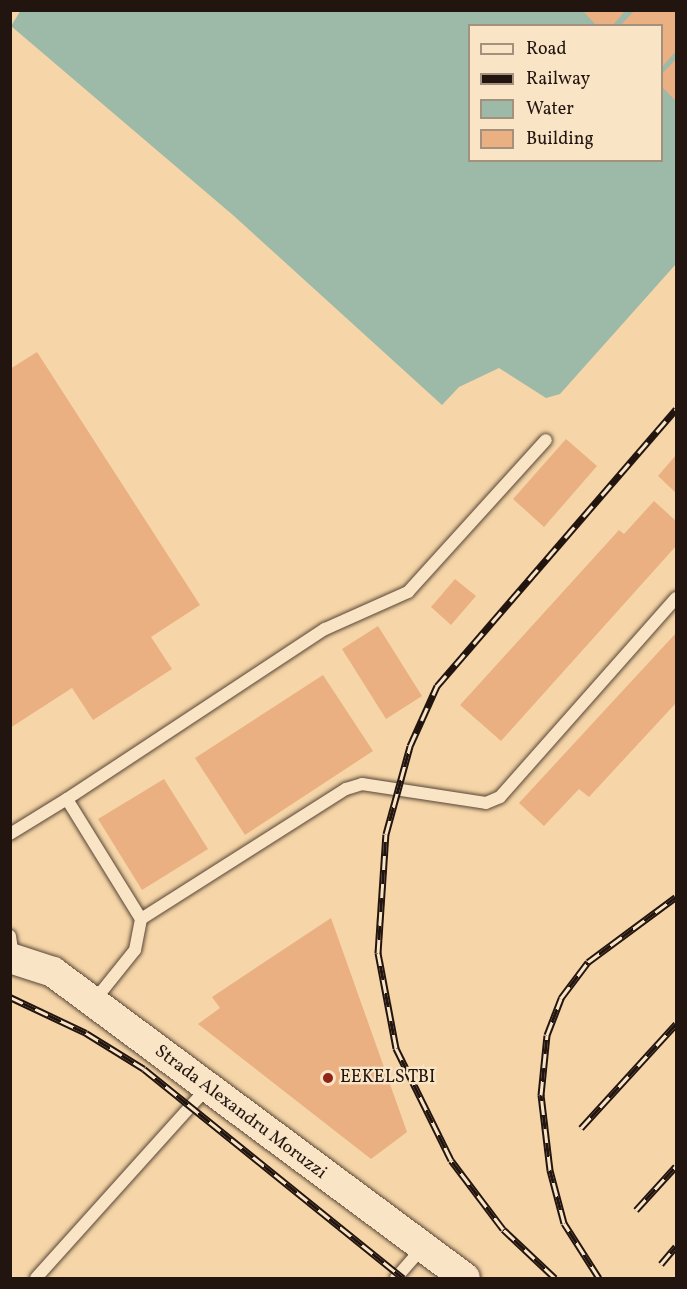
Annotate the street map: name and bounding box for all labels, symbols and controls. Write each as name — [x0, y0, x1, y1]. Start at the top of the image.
legend — [468, 24, 663, 162]
text: Road — [526, 37, 567, 62]
text: Railway — [526, 67, 590, 92]
text: Water — [526, 97, 574, 122]
text: Building — [526, 127, 594, 152]
street label: Strada Alexandru Moruzzi — [150, 1041, 330, 1185]
place label: EEKELS TBI — [340, 1067, 436, 1089]
marker: EEKELS TBI — [321, 1071, 335, 1085]

